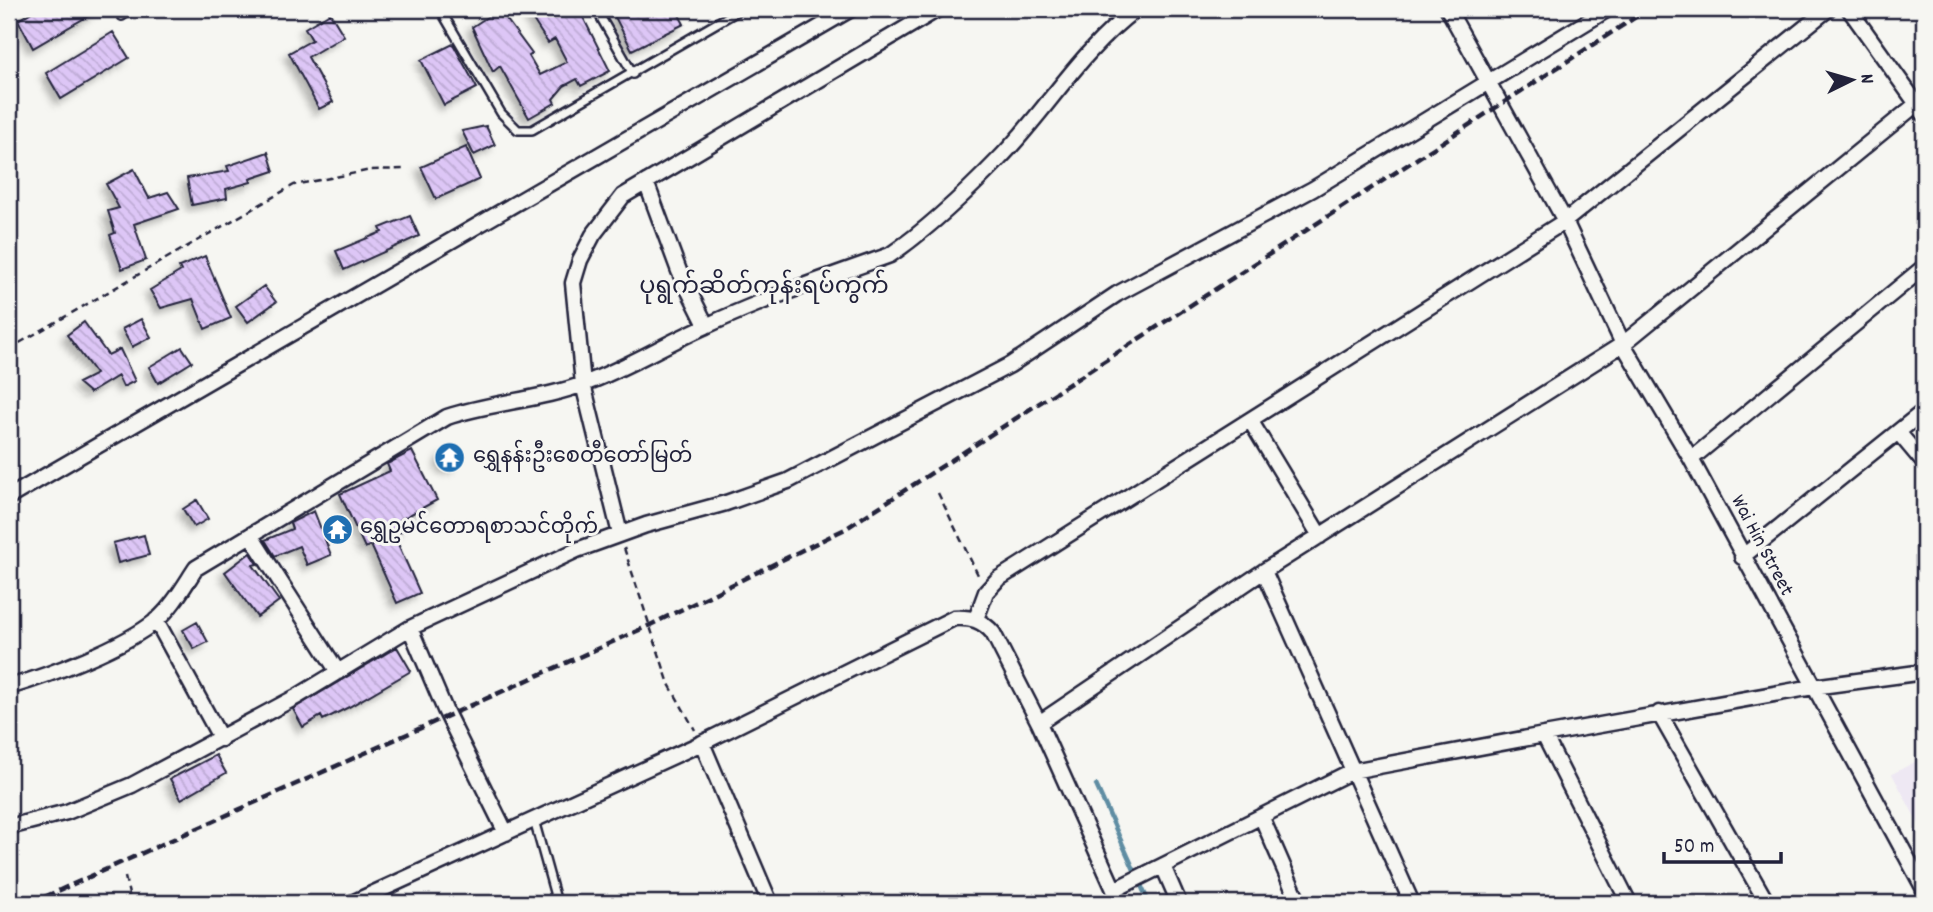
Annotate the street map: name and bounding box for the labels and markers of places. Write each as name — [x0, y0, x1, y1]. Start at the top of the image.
place label: ရွှေနန်းဦးစေတီတော်မြတ် — [473, 439, 692, 473]
temple icon: ရွှေနန်းဦးစေတီတော်မြတ် — [433, 441, 467, 475]
place label: ရွှေဥမင်တောရစာသင်တိုက် — [360, 510, 598, 544]
temple icon: ရွှေဥမင်တောရစာသင်တိုက် — [320, 512, 354, 546]

